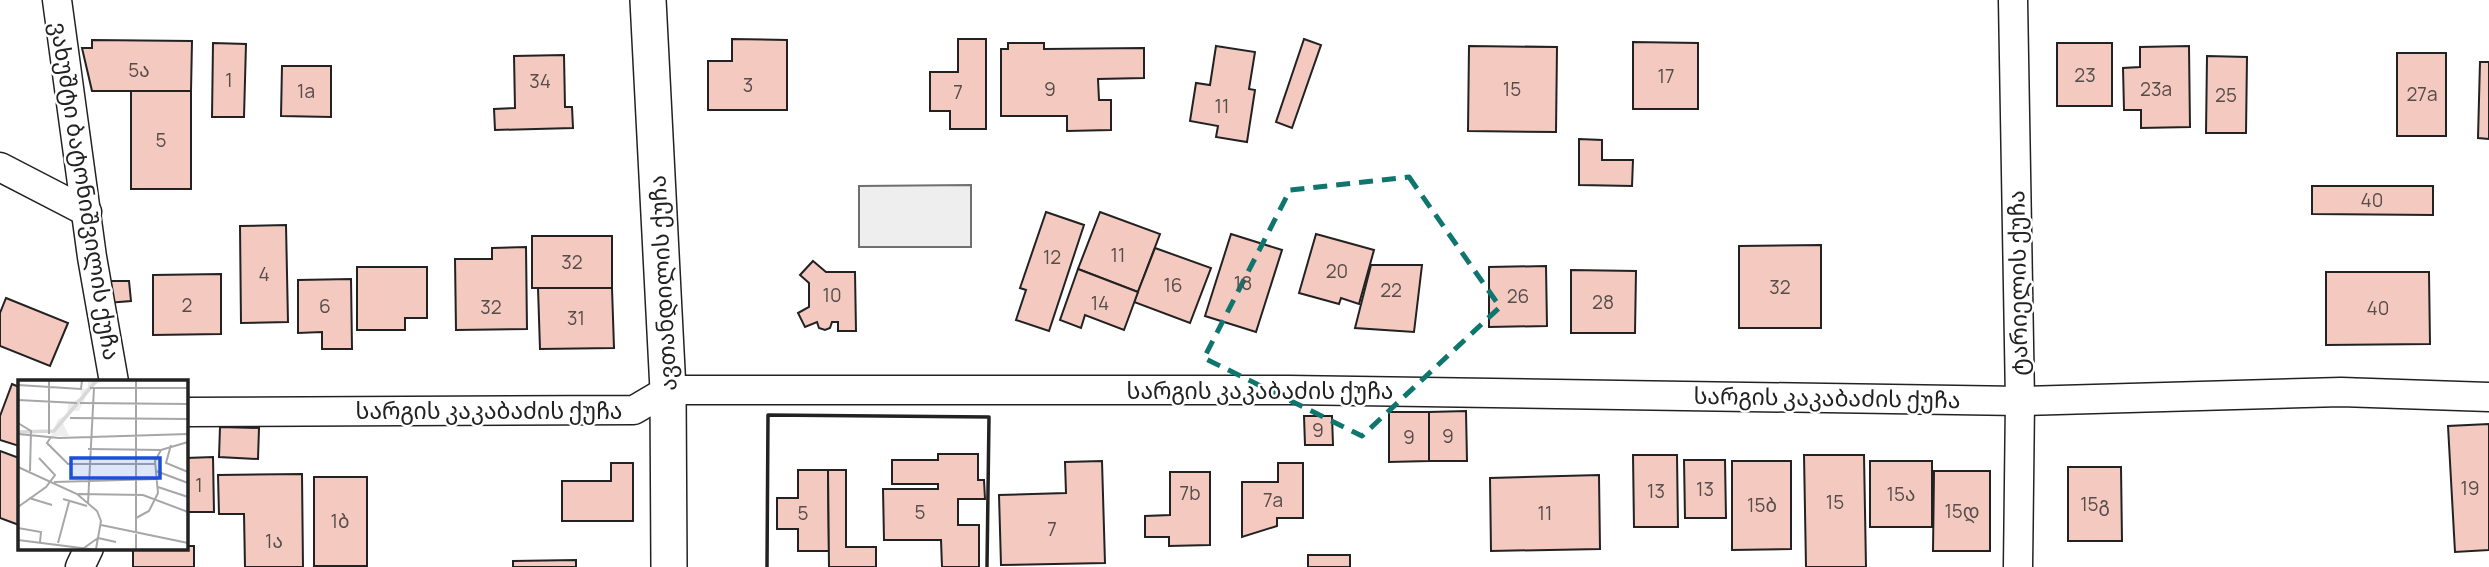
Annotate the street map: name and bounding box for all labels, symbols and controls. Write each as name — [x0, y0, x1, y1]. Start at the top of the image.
street label: ვახუშტი ბატონიშვილის ქუჩა — [43, 19, 129, 362]
house number: 5ა — [128, 57, 150, 83]
house number: 23 — [2074, 62, 2096, 88]
house number: 17 — [1658, 63, 1674, 89]
house number: 1 — [225, 67, 233, 93]
house number: 34 — [529, 68, 551, 94]
house number: 3 — [743, 72, 753, 98]
house number: 9 — [1044, 76, 1056, 102]
house number: 15 — [1503, 76, 1521, 102]
house number: 23a — [2140, 76, 2172, 102]
house number: 1a — [297, 78, 315, 104]
house number: 7 — [953, 79, 963, 105]
house number: 27a — [2407, 81, 2437, 107]
house number: 25 — [2215, 82, 2237, 108]
house number: 11 — [1215, 93, 1229, 119]
house number: 5 — [156, 127, 167, 153]
street label: ავთანდილის ქუჩა — [640, 174, 684, 392]
house number: 40 — [2361, 187, 2383, 213]
street label: ტარიელის ქუჩა — [1999, 190, 2035, 376]
house number: 11 — [1111, 242, 1125, 268]
house number: 12 — [1043, 244, 1061, 270]
house number: 32 — [561, 249, 583, 275]
house number: 20 — [1326, 258, 1348, 284]
house number: 4 — [258, 261, 270, 287]
house number: 18 — [1234, 270, 1252, 296]
house number: 16 — [1163, 272, 1183, 298]
house number: 32 — [1769, 274, 1791, 300]
house number: 22 — [1380, 277, 1402, 303]
house number: 10 — [822, 282, 842, 308]
house number: 26 — [1507, 283, 1529, 309]
house number: 28 — [1592, 289, 1614, 315]
house number: 14 — [1091, 290, 1109, 316]
house number: 2 — [182, 292, 192, 318]
house number: 6 — [319, 293, 331, 319]
house number: 32 — [480, 294, 502, 320]
house number: 40 — [2367, 295, 2389, 321]
house number: 31 — [567, 305, 585, 331]
street label: სარგის კაკაბაძის ქუჩა — [1127, 374, 1393, 406]
street label: სარგის კაკაბაძის ქუჩა — [1693, 379, 1961, 415]
inset map — [18, 380, 187, 550]
street label: სარგის კაკაბაძის ქუჩა — [356, 394, 622, 426]
house number: 9 — [1312, 417, 1324, 443]
house number: 9 — [1442, 423, 1454, 449]
house number: 9 — [1403, 424, 1415, 450]
house number: 1 — [195, 472, 203, 498]
house number: 19 — [2460, 475, 2480, 501]
house number: 13 — [1696, 476, 1714, 502]
house number: 13 — [1647, 478, 1665, 504]
house number: 7b — [1180, 480, 1200, 506]
house number: 15ა — [1887, 481, 1915, 507]
house number: 7a — [1263, 487, 1283, 513]
house number: 15 — [1826, 489, 1844, 515]
house number: 15გ — [2080, 491, 2110, 517]
house number: 15ბ — [1747, 492, 1777, 518]
house number: 15დ — [1944, 498, 1980, 524]
house number: 5 — [915, 499, 926, 525]
house number: 5 — [798, 500, 809, 526]
house number: 11 — [1538, 500, 1552, 526]
house number: 1ბ — [331, 508, 349, 534]
house number: 7 — [1047, 516, 1057, 542]
house number: 1ა — [265, 528, 283, 554]

